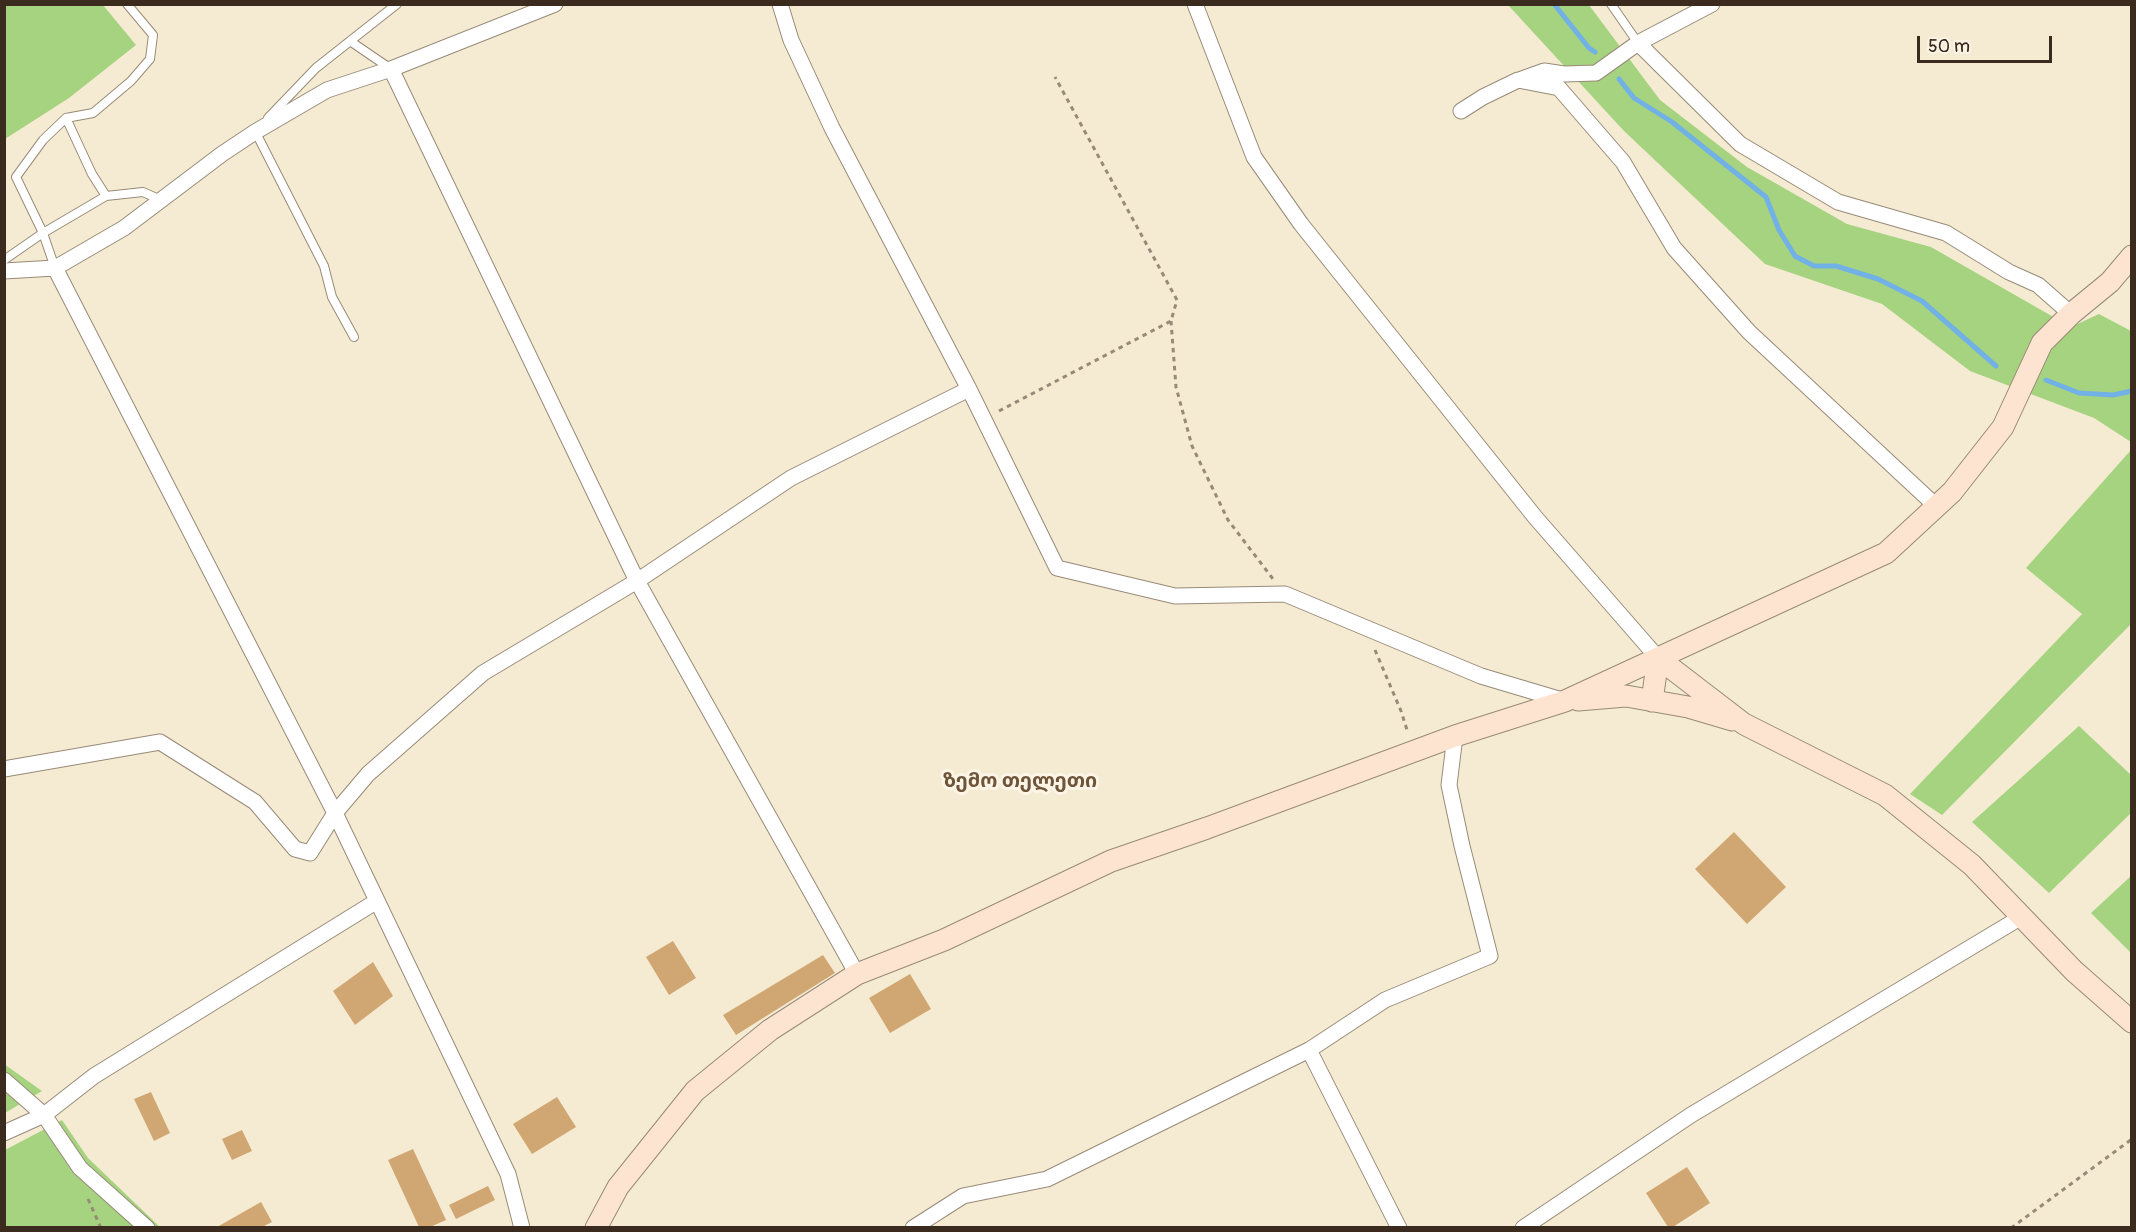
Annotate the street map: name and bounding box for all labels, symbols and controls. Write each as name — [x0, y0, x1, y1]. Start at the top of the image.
scale bar — [1920, 24, 2055, 62]
text: 50 m — [1928, 35, 1970, 58]
district label: ზემო თელეთი — [943, 770, 1097, 794]

